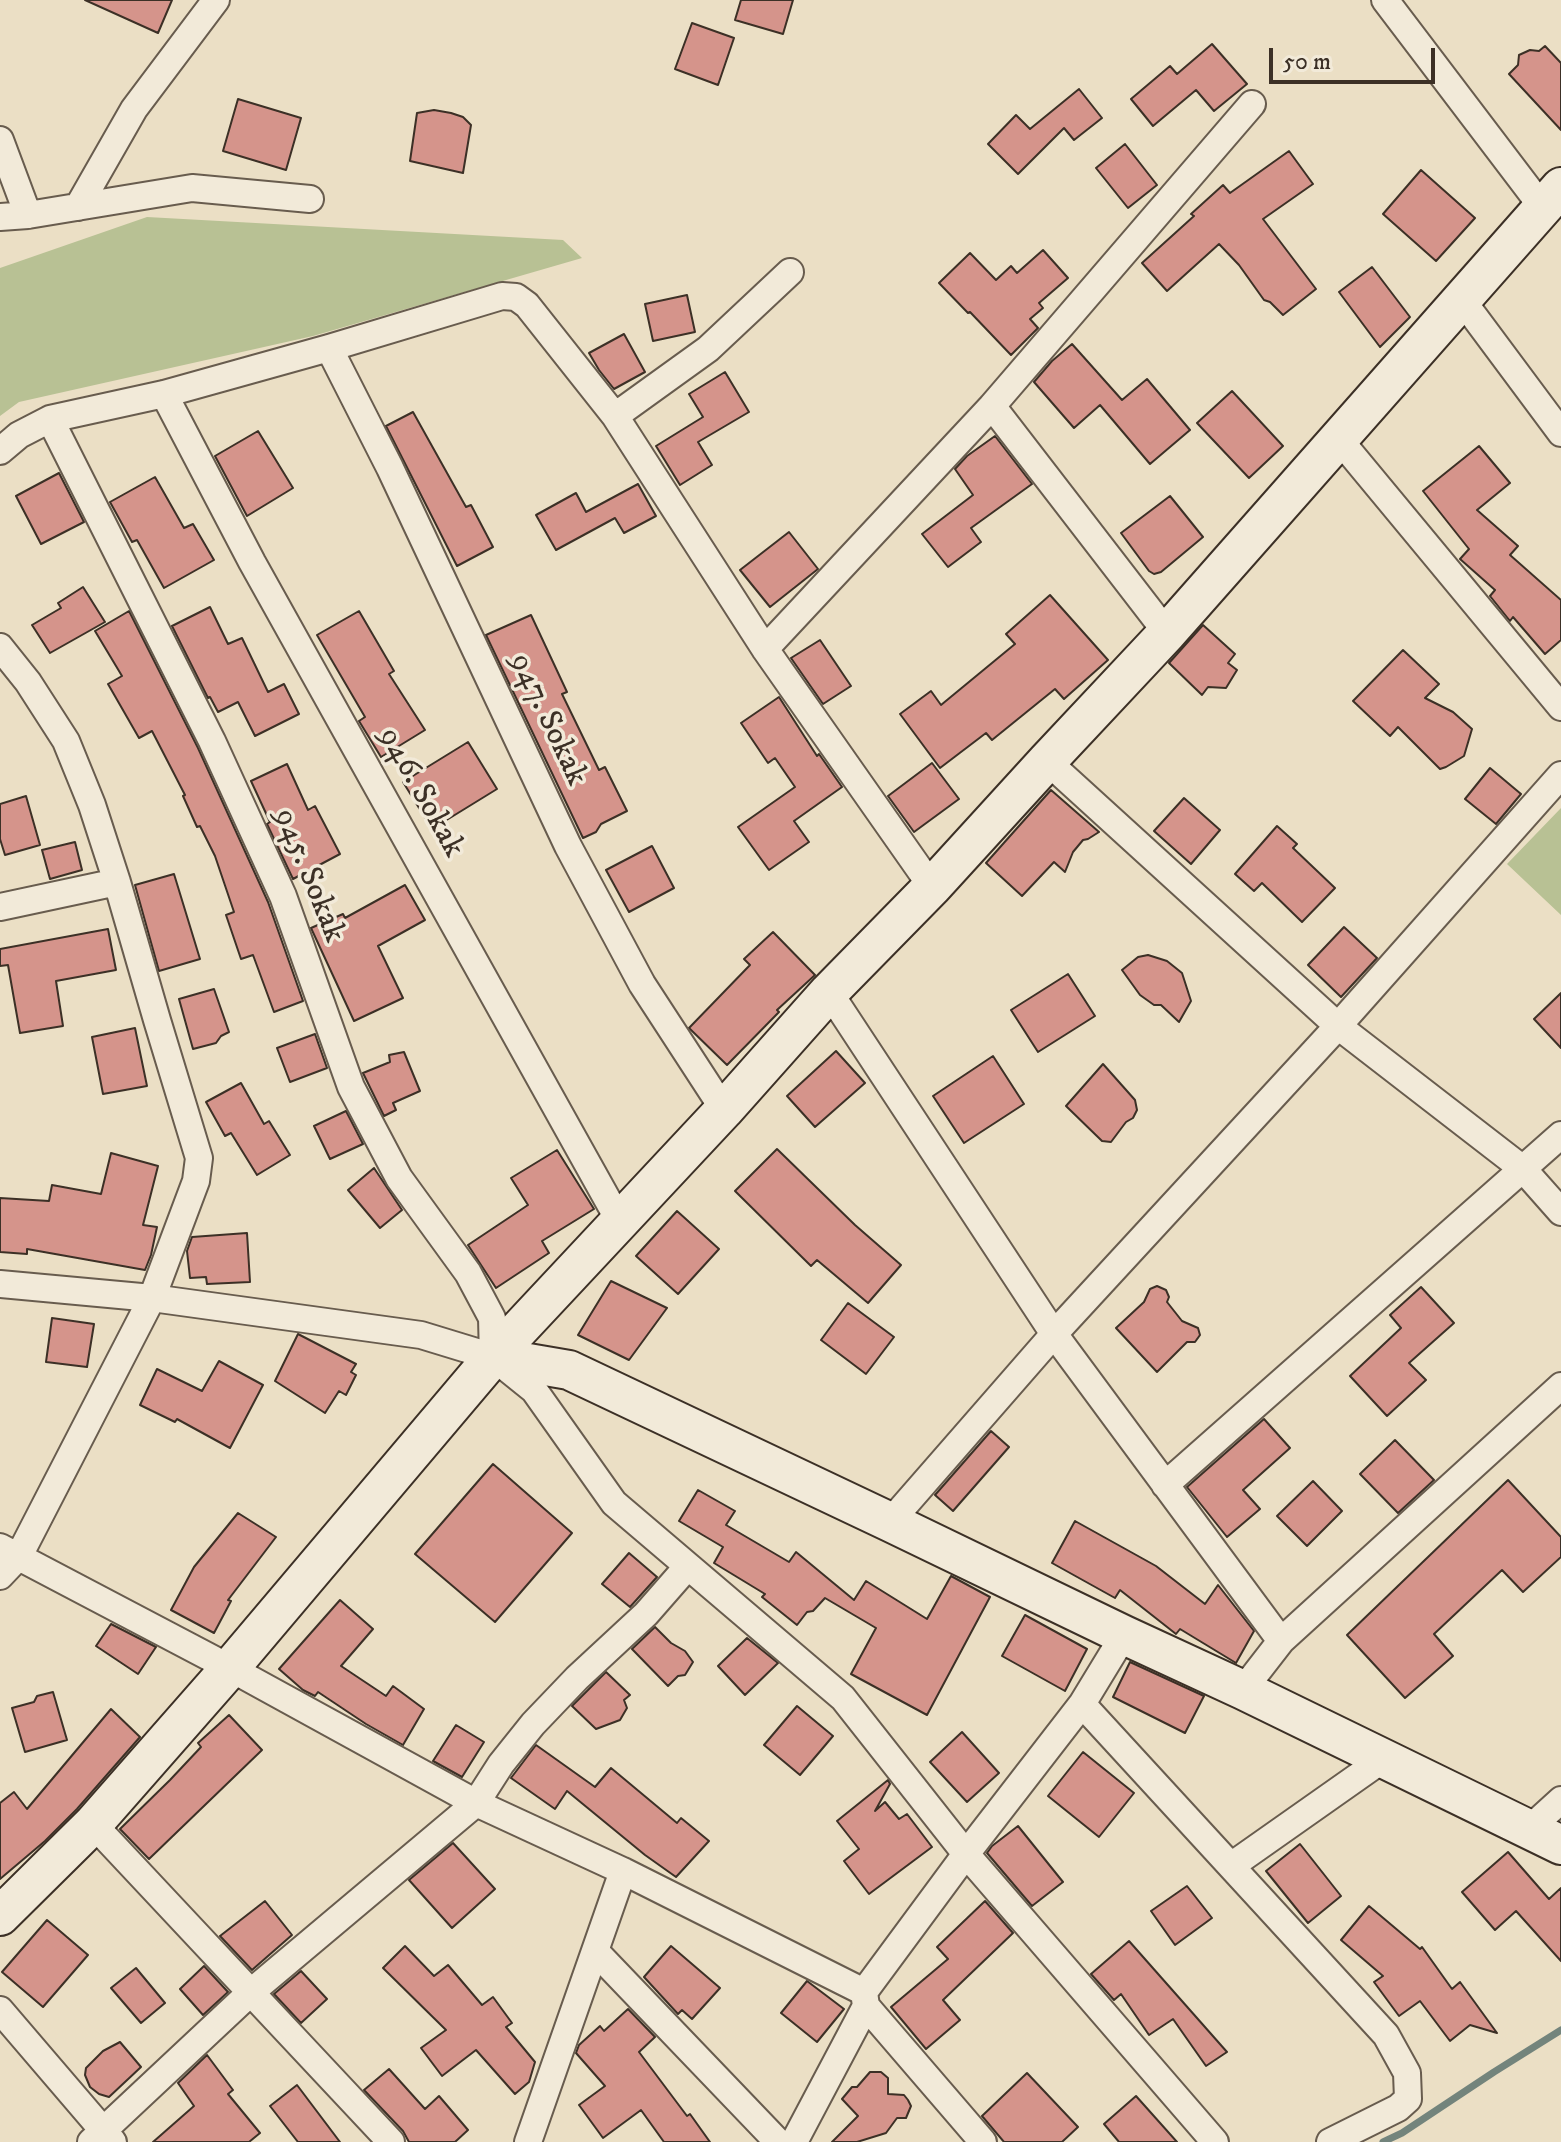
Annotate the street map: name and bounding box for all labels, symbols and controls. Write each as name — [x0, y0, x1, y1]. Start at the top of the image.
scale bar — [1273, 32, 1439, 82]
text: 50 m — [1283, 47, 1331, 77]
street label: 947. Sokak — [500, 648, 594, 792]
street label: 946. Sokak — [369, 721, 471, 865]
street label: 945. Sokak — [264, 803, 352, 949]

